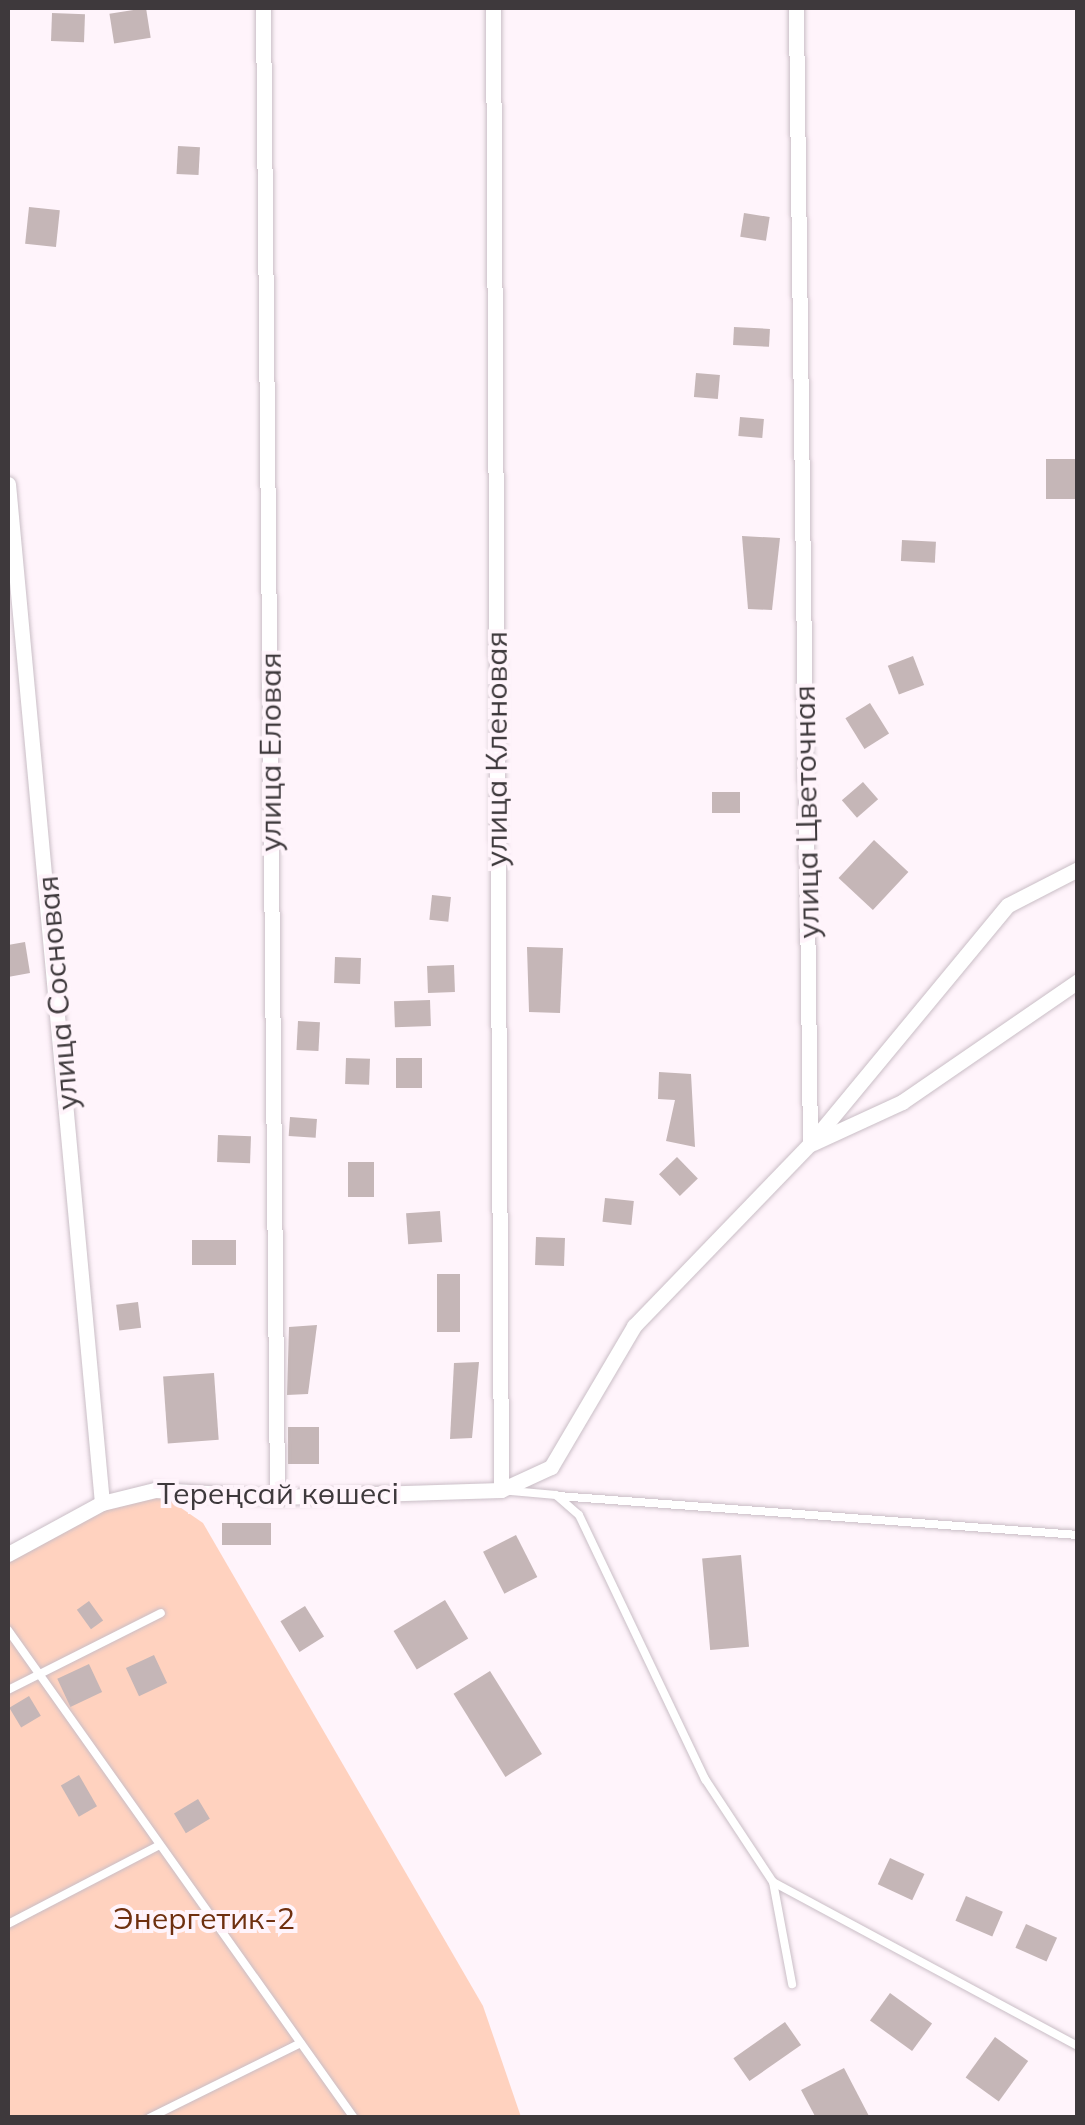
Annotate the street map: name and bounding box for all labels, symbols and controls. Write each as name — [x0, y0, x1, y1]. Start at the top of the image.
street label: улица Кленовая — [478, 631, 514, 867]
street label: улица Еловая — [252, 652, 288, 852]
street label: улица Цветочная — [786, 685, 826, 939]
street label: улица Сосновая — [29, 874, 85, 1112]
street label: Тереңсай көшесі — [157, 1475, 399, 1511]
park label: Энергетик-2 — [113, 1900, 295, 1936]

